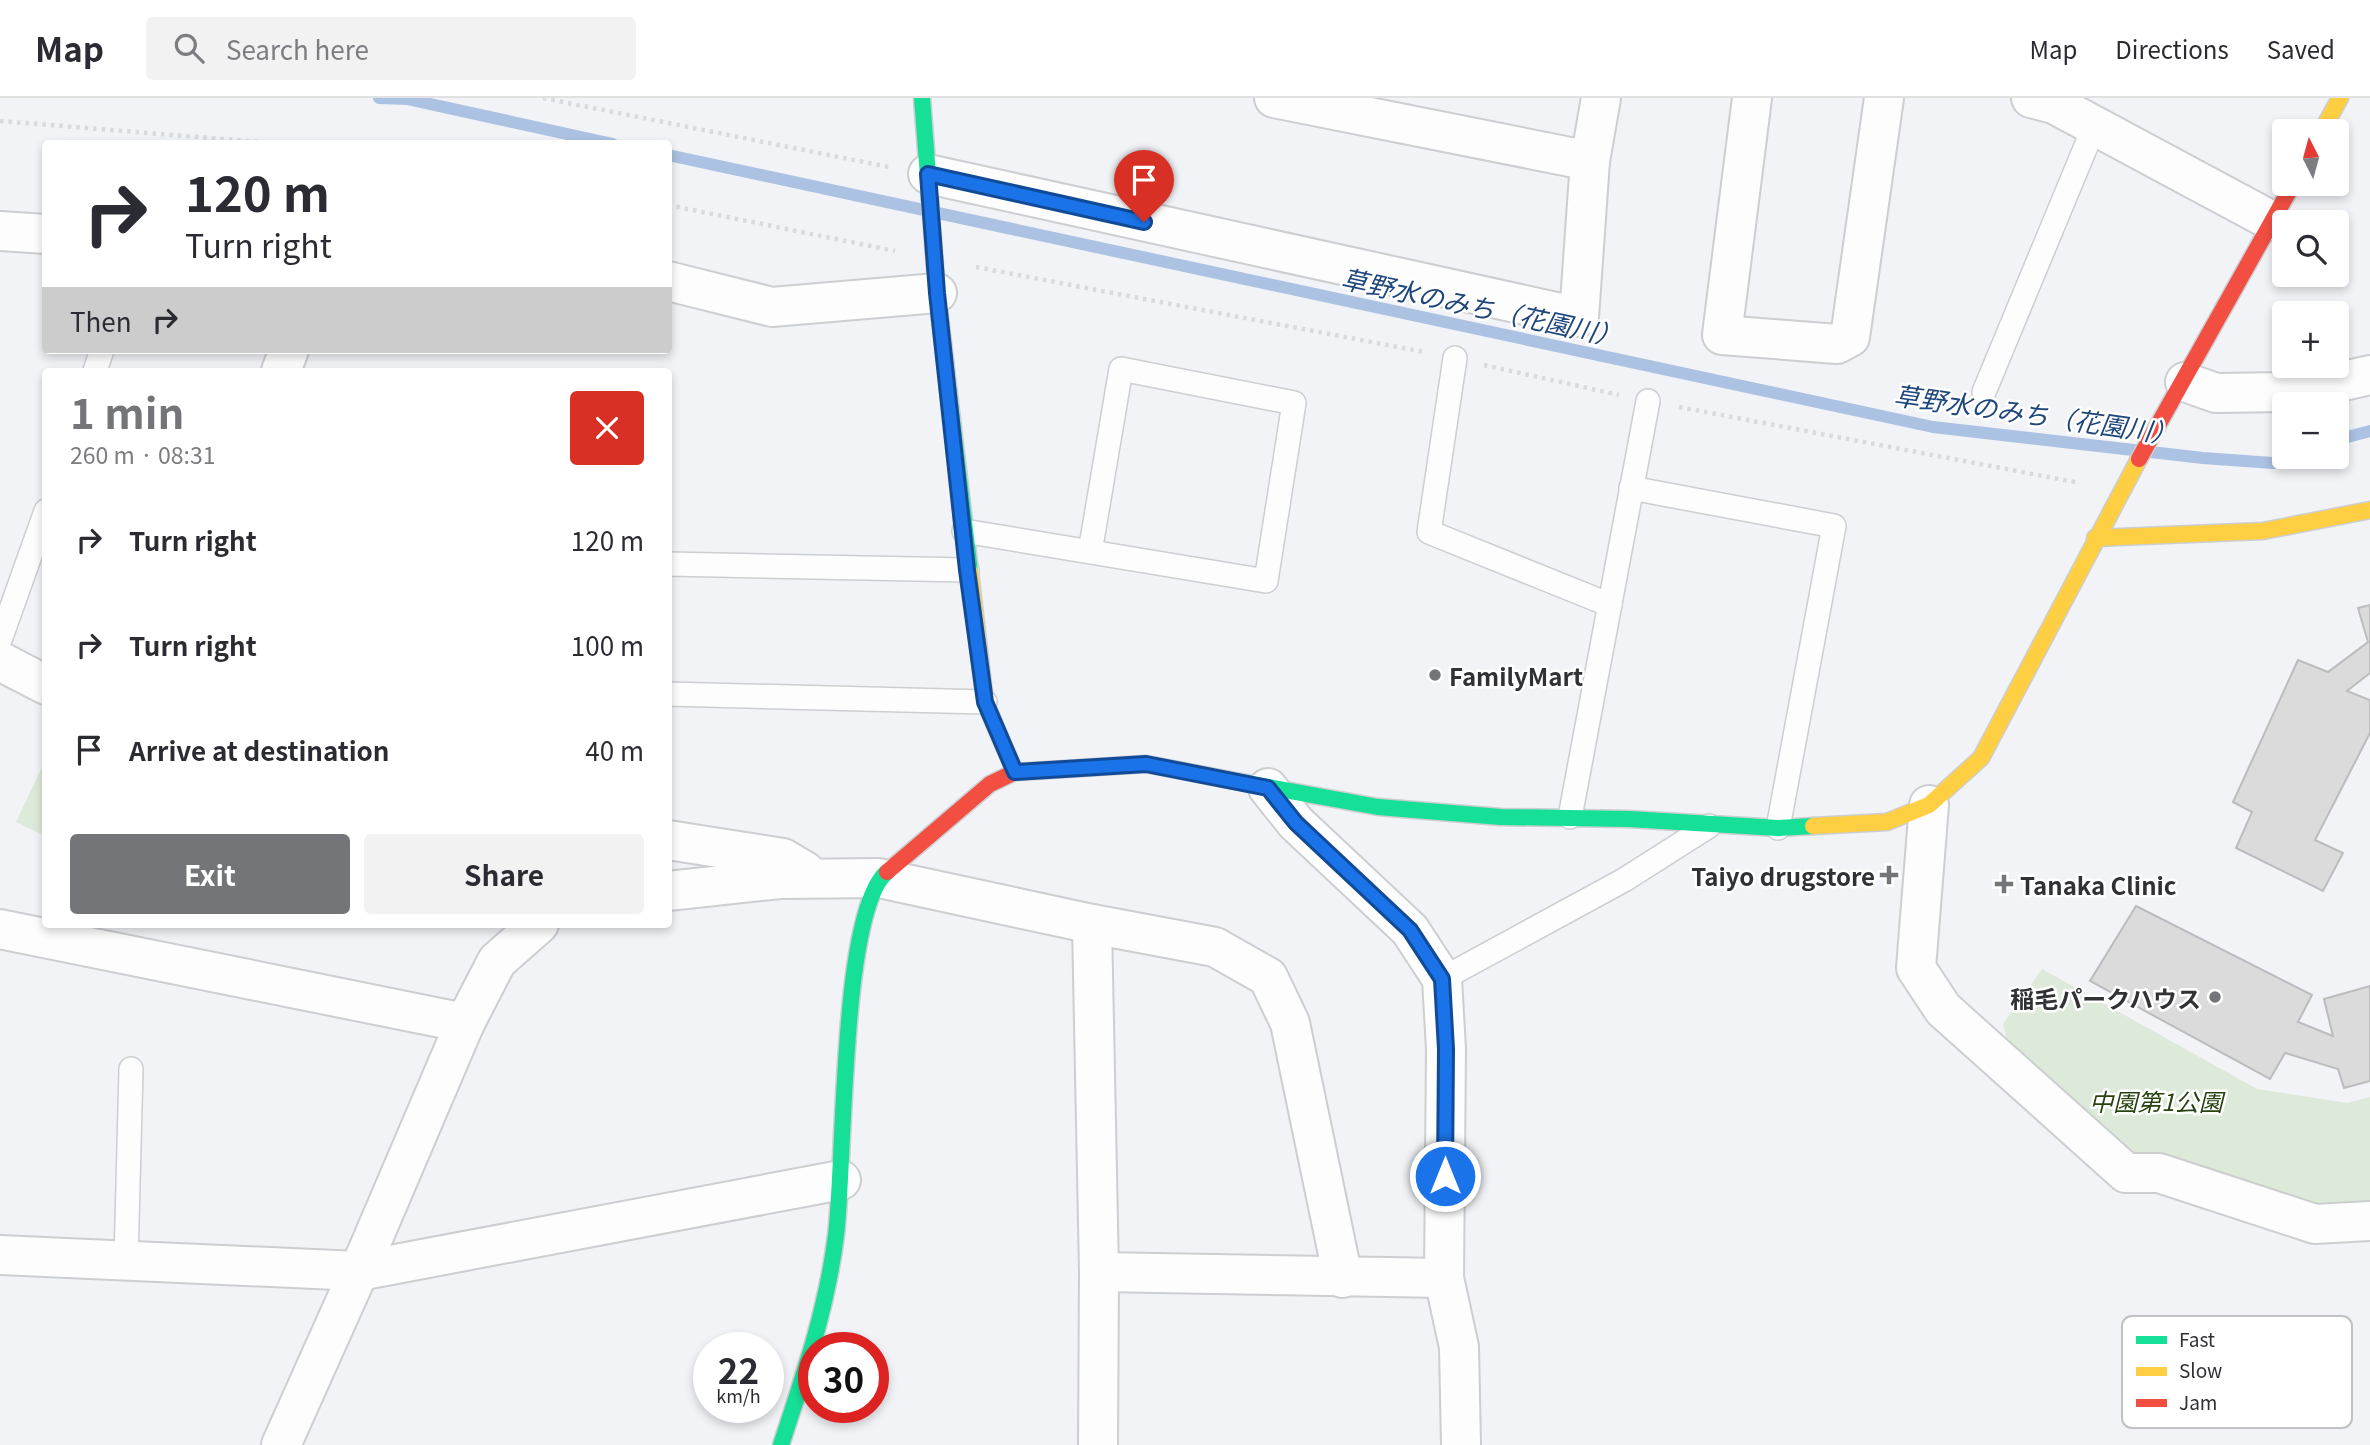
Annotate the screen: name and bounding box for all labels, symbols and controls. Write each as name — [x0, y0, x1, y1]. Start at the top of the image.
search box — [146, 17, 636, 80]
text: Map — [35, 24, 104, 72]
icon: search — [170, 29, 208, 67]
text: Search here — [226, 30, 369, 67]
text: Map — [2029, 31, 2077, 66]
text: Directions — [2115, 31, 2229, 66]
text: Saved — [2267, 31, 2335, 66]
north arrow — [2272, 119, 2348, 196]
map controls — [2272, 119, 2349, 469]
pin — [1114, 150, 1174, 222]
text: 120 m — [185, 155, 330, 226]
icon: arrive — [1125, 161, 1163, 199]
icon: right — [70, 168, 161, 259]
button: search — [2272, 210, 2349, 287]
text: Turn right — [185, 221, 332, 267]
water label: 草野水のみち（花園川） — [1338, 258, 1626, 354]
icon: right — [146, 301, 184, 339]
button: + — [2272, 301, 2349, 378]
text: Then — [70, 302, 132, 339]
water label: 草野水のみち（花園川） — [1892, 375, 2180, 451]
text: 1 min — [70, 380, 185, 441]
button: close — [570, 391, 644, 465]
button: − — [2272, 392, 2349, 469]
text: 260 m · 08:31 — [70, 437, 215, 471]
icon: right — [70, 521, 108, 559]
text: Turn right — [129, 521, 257, 558]
text: 120 m — [571, 521, 644, 558]
icon: right — [70, 626, 108, 664]
text: Turn right — [129, 626, 257, 663]
text: 100 m — [571, 626, 644, 663]
place label: FamilyMart — [1449, 658, 1583, 693]
marker: FamilyMart — [1427, 667, 1443, 683]
icon: arrive — [70, 731, 108, 769]
text: Arrive at destination — [129, 731, 390, 768]
text: 40 m — [585, 731, 644, 768]
button: Exit — [70, 834, 350, 914]
button: Share — [364, 834, 644, 914]
place label: Taiyo drugstore — [1691, 858, 1875, 893]
marker: Taiyo drugstore — [1881, 867, 1897, 883]
place label: Tanaka Clinic — [2020, 867, 2176, 902]
marker: Tanaka Clinic — [1994, 874, 2014, 894]
place label: 稲毛パークハウス — [2010, 980, 2201, 1015]
marker: 稲毛パークハウス — [2207, 989, 2223, 1005]
park label: 中園第1公園 — [2089, 1083, 2226, 1118]
position arrow — [1408, 1139, 1482, 1213]
legend — [2122, 1316, 2352, 1428]
text: Fast — [2179, 1325, 2215, 1352]
speed limit sign: 30 — [798, 1332, 889, 1423]
text: 22 — [718, 1343, 759, 1394]
text: Slow — [2179, 1356, 2222, 1383]
text: km/h — [716, 1382, 761, 1408]
text: Jam — [2179, 1388, 2217, 1415]

